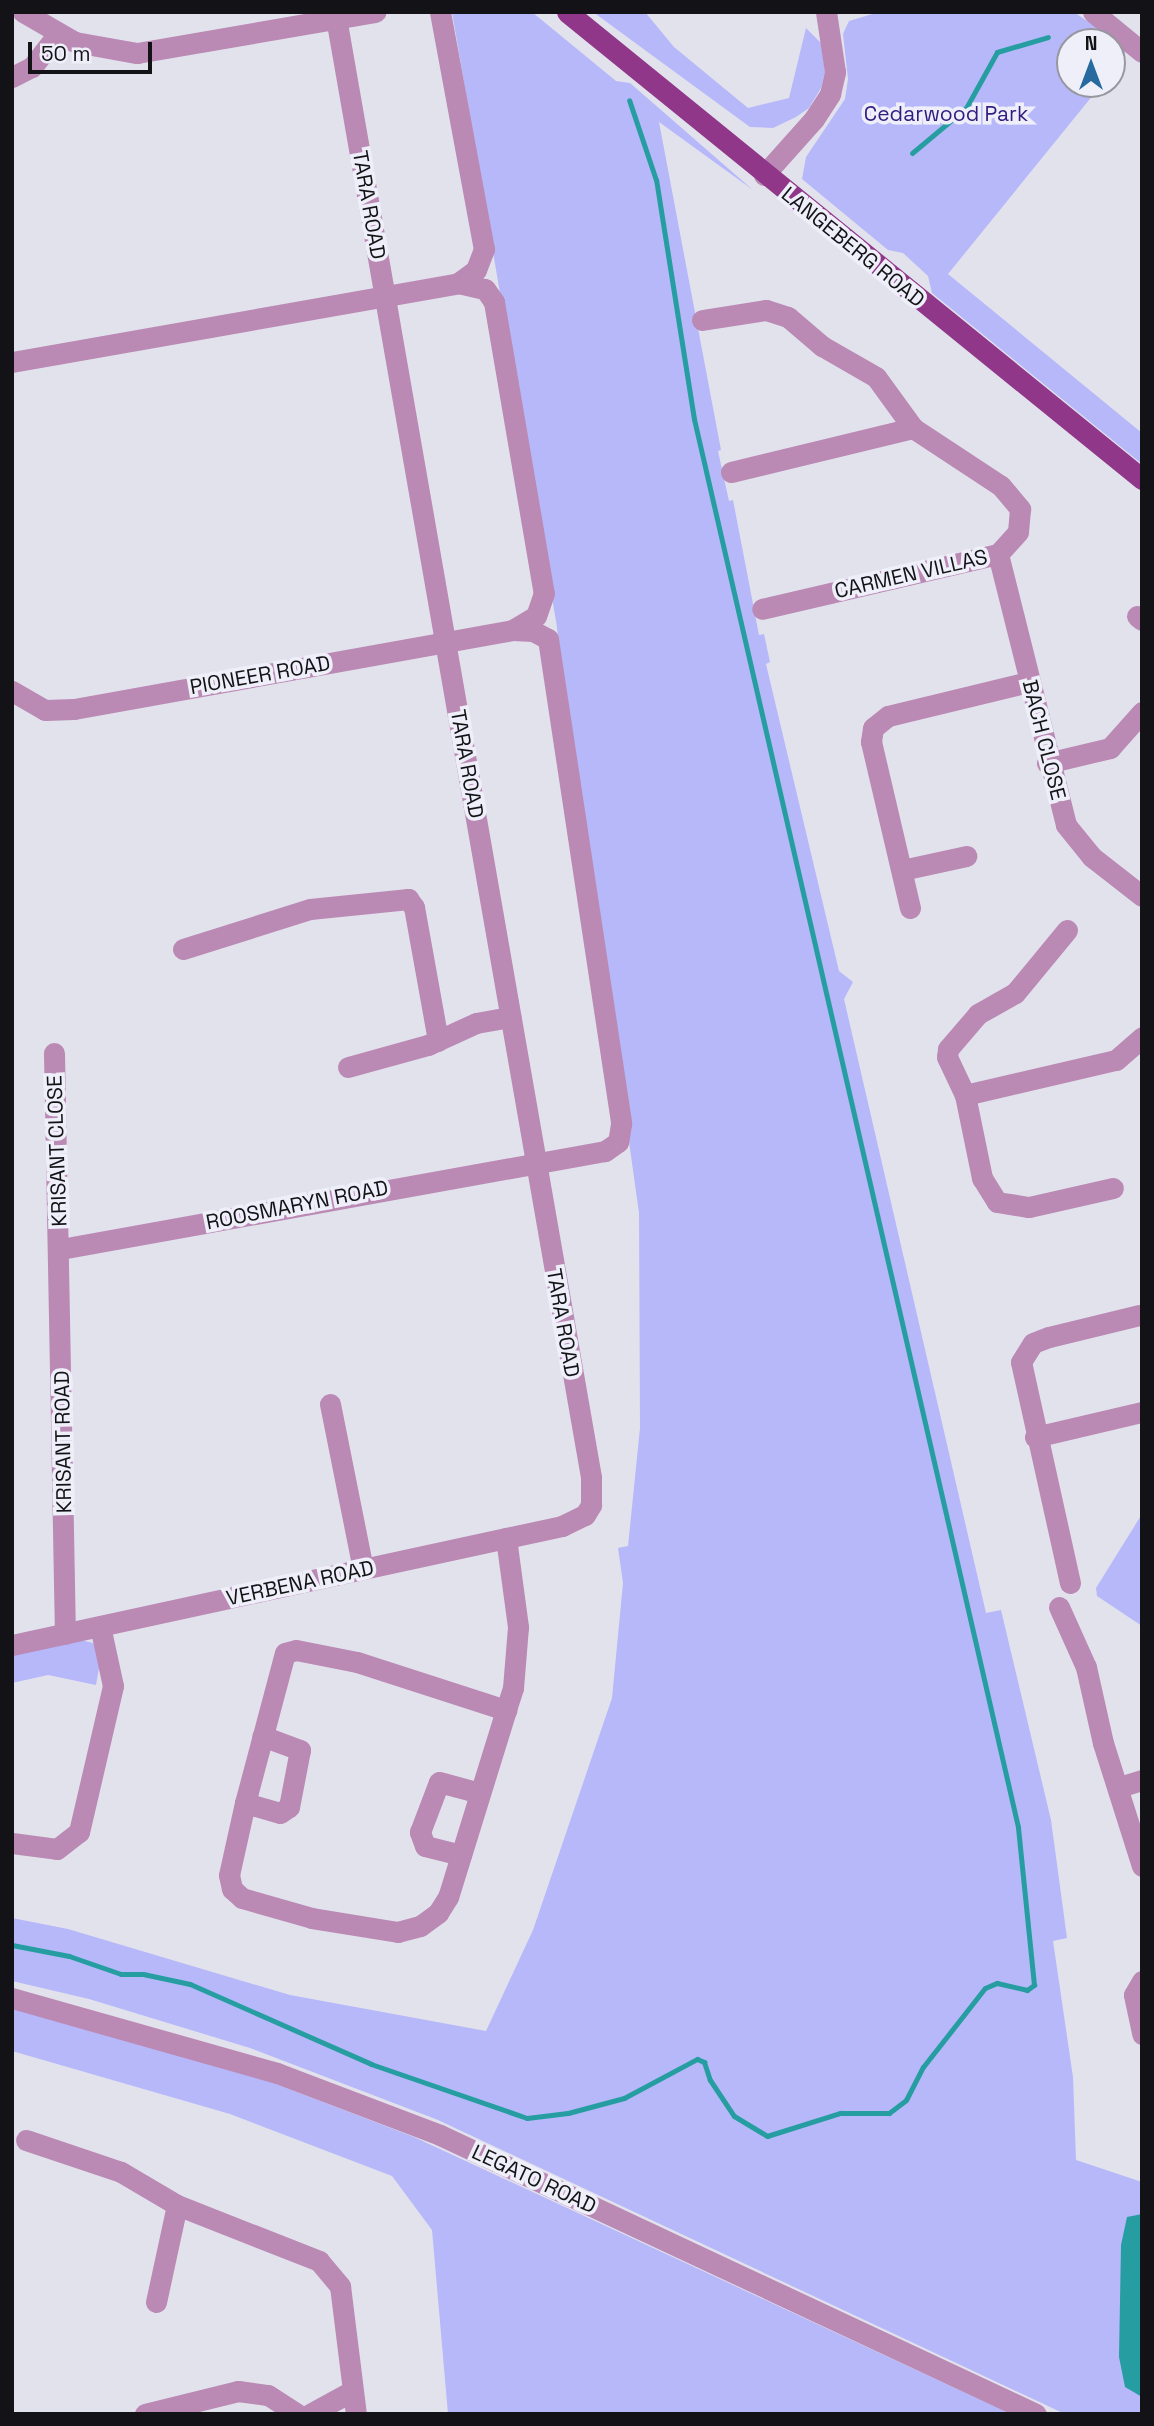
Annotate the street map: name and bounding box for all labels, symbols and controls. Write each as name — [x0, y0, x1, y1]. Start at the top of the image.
scale bar — [32, 28, 156, 72]
north arrow — [1056, 28, 1126, 98]
text: N — [1085, 31, 1097, 56]
text: 50 m — [41, 40, 91, 67]
park label: Cedarwood Park — [864, 101, 1028, 127]
street label: TARA ROAD — [347, 149, 391, 261]
street label: LANGEBERG ROAD — [776, 182, 930, 312]
street label: CARMEN VILLAS — [832, 544, 990, 604]
street label: PIONEER ROAD — [188, 650, 332, 700]
street label: BACH CLOSE — [1017, 677, 1071, 803]
street label: TARA ROAD — [445, 708, 489, 820]
street label: KRISANT CLOSE — [42, 1075, 72, 1227]
street label: ROOSMARYN ROAD — [204, 1175, 390, 1235]
street label: TARA ROAD — [541, 1267, 585, 1379]
street label: KRISANT ROAD — [49, 1370, 77, 1514]
street label: VERBENA ROAD — [224, 1555, 376, 1611]
street label: LEGATO ROAD — [468, 2139, 600, 2219]

